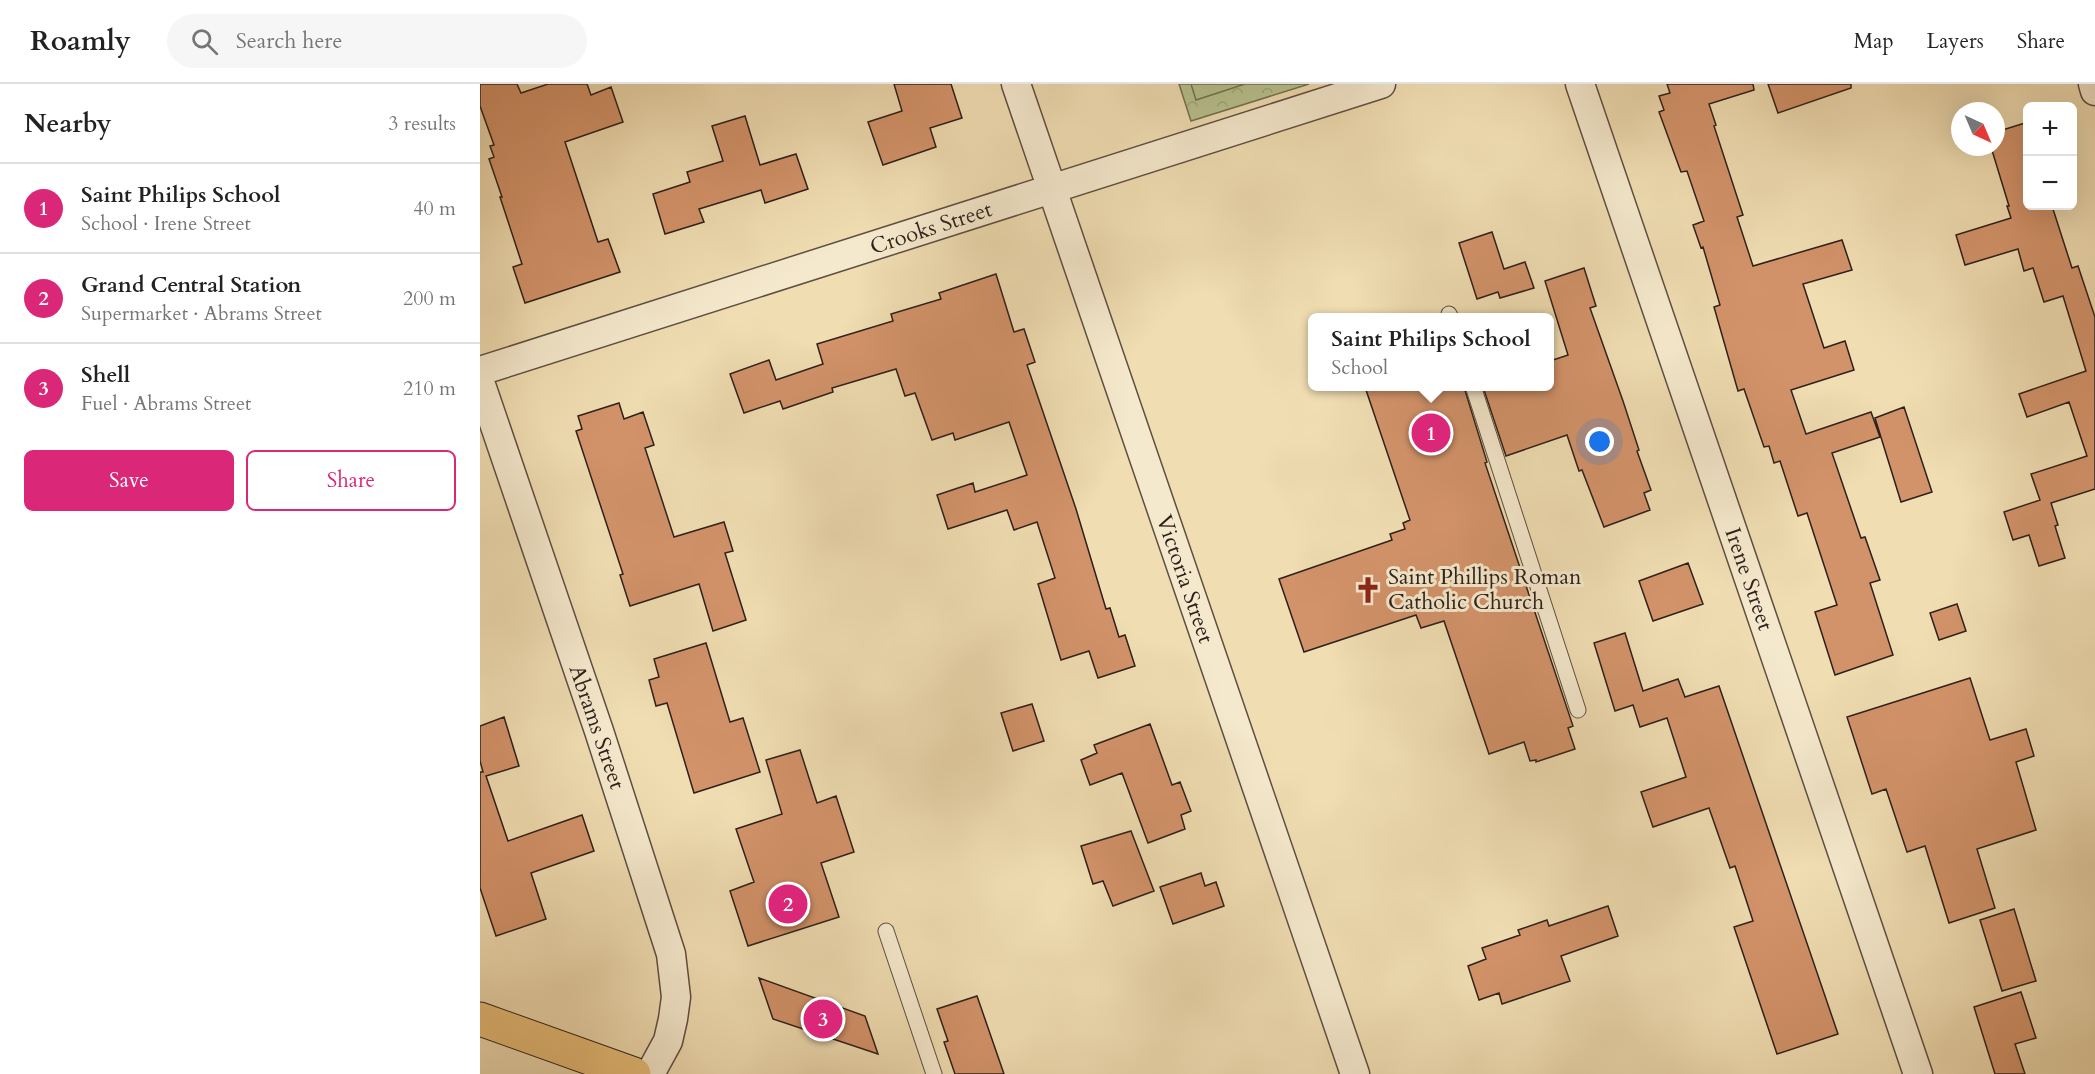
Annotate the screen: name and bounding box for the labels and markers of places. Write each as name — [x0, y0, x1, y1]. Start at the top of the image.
pin: 1 — [1412, 410, 1450, 456]
place label: Saint Phillips Roman Catholic Church — [1388, 562, 1582, 617]
church icon: Saint Phillips Roman Catholic Church — [1353, 575, 1383, 605]
pin: 2 — [768, 882, 808, 926]
pin: 3 — [804, 996, 842, 1042]

